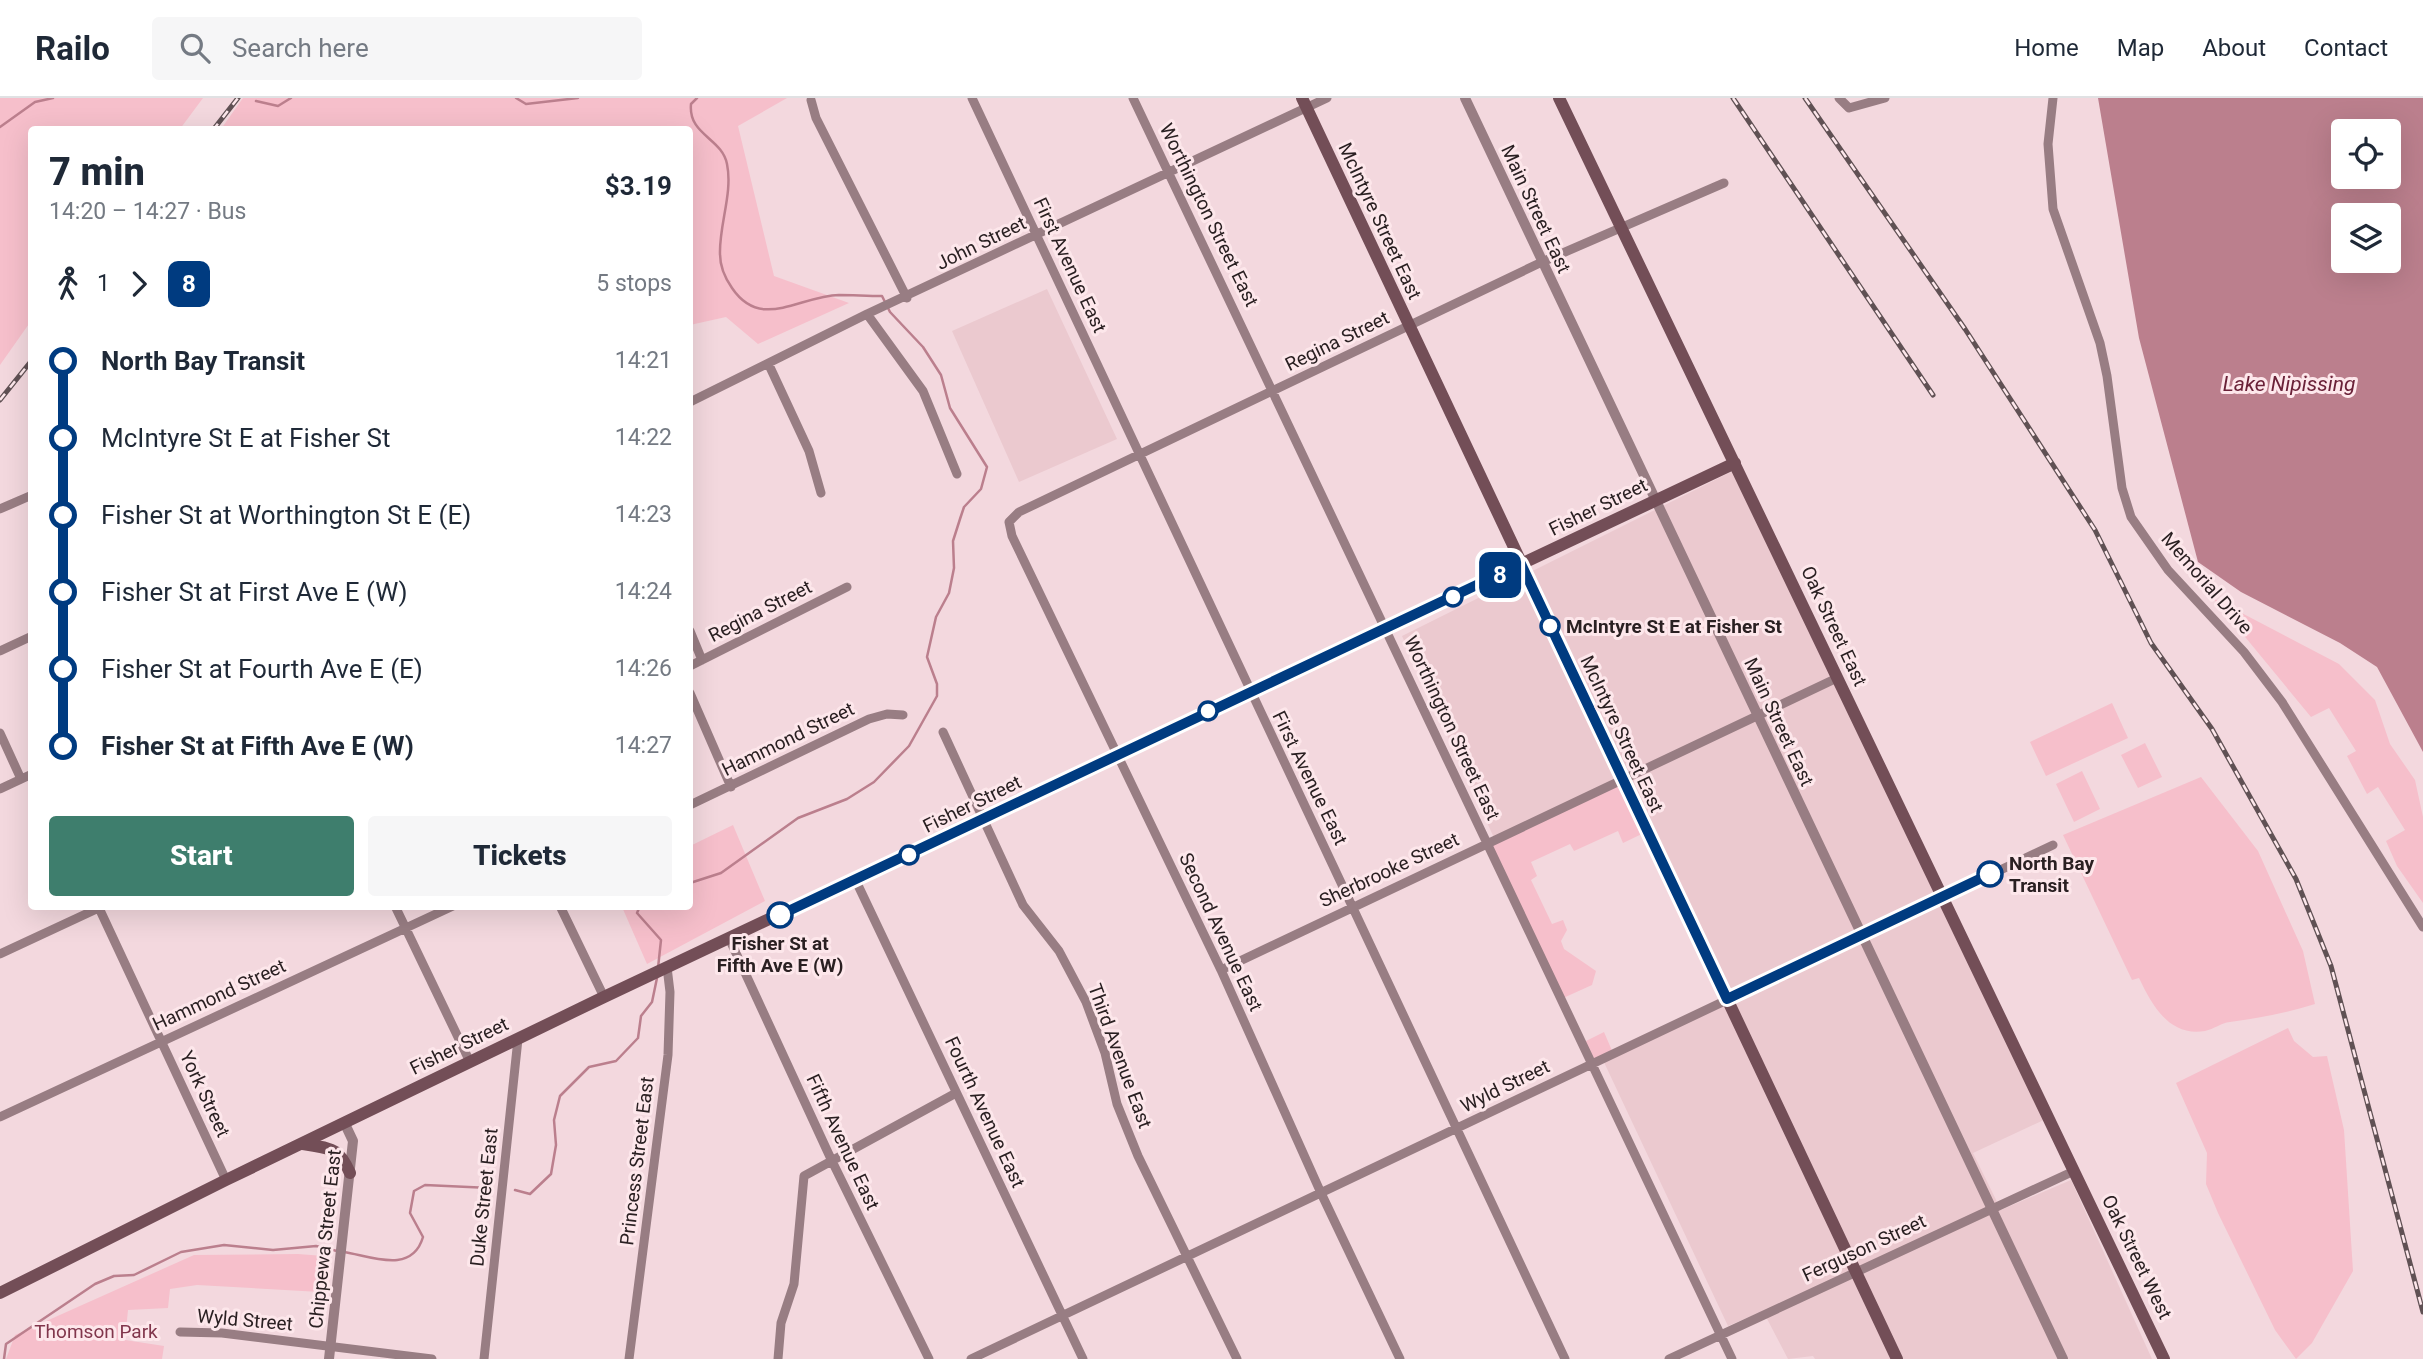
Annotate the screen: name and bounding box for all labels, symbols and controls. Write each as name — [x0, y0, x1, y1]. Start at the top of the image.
search box — [152, 17, 642, 80]
text: Railo — [35, 29, 110, 68]
icon: search — [176, 29, 214, 67]
text: Search here — [232, 33, 369, 63]
text: Home — [2014, 34, 2079, 62]
text: Map — [2117, 34, 2164, 62]
text: About — [2202, 34, 2266, 62]
text: Contact — [2304, 34, 2388, 62]
map controls — [2331, 119, 2401, 273]
button: locate — [2331, 119, 2401, 189]
street label: Worthington Street East — [1155, 120, 1263, 310]
street label: McIntyre Street East — [1334, 139, 1426, 303]
street label: Main Street East — [1496, 141, 1576, 277]
text: 7 min — [49, 150, 145, 194]
text: $3.19 — [605, 171, 672, 201]
street label: First Avenue East — [1029, 194, 1111, 336]
text: 14:20 – 14:27 · Bus — [49, 198, 246, 225]
button: layers — [2331, 203, 2401, 273]
street label: John Street — [932, 211, 1030, 275]
icon: walk — [49, 265, 87, 303]
icon: forward — [120, 265, 158, 303]
text: 1 — [97, 270, 110, 297]
text: 8 — [182, 270, 196, 298]
text: 5 stops — [596, 270, 672, 297]
street label: Regina Street — [1281, 306, 1393, 376]
text: North Bay Transit — [101, 346, 305, 376]
text: 14:21 — [615, 347, 672, 374]
water label: Lake Nipissing — [2223, 372, 2355, 396]
text: McIntyre St E at Fisher St — [101, 423, 391, 453]
text: 14:22 — [615, 424, 672, 451]
street label: Fisher Street — [1545, 473, 1651, 541]
text: Fisher St at Worthington St E (E) — [101, 500, 471, 530]
text: 14:23 — [615, 501, 672, 528]
street label: Memorial Drive — [2156, 527, 2258, 639]
line badge: 8 — [1477, 552, 1523, 598]
text: 8 — [1493, 561, 1507, 589]
street label: Oak Street East — [1796, 562, 1872, 690]
street label: Regina Street — [705, 575, 815, 647]
text: Fisher St at First Ave E (W) — [101, 577, 408, 607]
text: 14:24 — [615, 578, 672, 605]
unlabelled marker — [1443, 587, 1463, 607]
place label: McIntyre St E at Fisher St — [1566, 615, 1783, 638]
marker: McIntyre St E at Fisher St — [1540, 616, 1560, 636]
street label: Worthington Street East — [1399, 632, 1505, 824]
street label: McIntyre Street East — [1576, 652, 1668, 816]
text: Fisher St at Fourth Ave E (E) — [101, 654, 423, 684]
street label: Main Street East — [1739, 654, 1819, 790]
text: 14:26 — [615, 655, 672, 682]
street label: Hammond Street — [718, 697, 858, 781]
unlabelled marker — [1198, 701, 1218, 721]
street label: First Avenue East — [1268, 707, 1352, 849]
text: Fisher St at Fifth Ave E (W) — [101, 731, 414, 761]
text: 14:27 — [615, 732, 672, 759]
street label: Fisher Street — [919, 770, 1025, 838]
button: Start — [49, 816, 354, 896]
button: Tickets — [368, 816, 672, 896]
street label: Sherbrooke Street — [1316, 828, 1462, 912]
unlabelled marker — [899, 845, 919, 865]
street label: Second Avenue East — [1174, 849, 1268, 1015]
place label: North Bay Transit — [2009, 852, 2094, 897]
marker: North Bay Transit — [1977, 861, 2003, 887]
marker: Fisher St at Fifth Ave E (W) — [767, 902, 793, 928]
place label: Fisher St at Fifth Ave E (W) — [717, 932, 843, 977]
street label: Hammond Street — [149, 954, 289, 1036]
street label: Third Avenue East — [1083, 981, 1157, 1131]
street label: Fisher Street — [406, 1012, 512, 1080]
street label: Fourth Avenue East — [940, 1033, 1030, 1191]
street label: York Street — [175, 1047, 235, 1141]
street label: Wyld Street — [1457, 1055, 1553, 1117]
street label: Fifth Avenue East — [801, 1070, 885, 1214]
street label: Princess Street East — [615, 1075, 659, 1247]
street label: Duke Street East — [465, 1127, 503, 1267]
street label: Chippewa Street East — [304, 1148, 346, 1330]
street label: Oak Street West — [2097, 1191, 2177, 1323]
street label: Ferguson Street — [1799, 1209, 1929, 1287]
street label: Wyld Street — [196, 1304, 294, 1336]
park label: Thomson Park — [34, 1320, 158, 1343]

